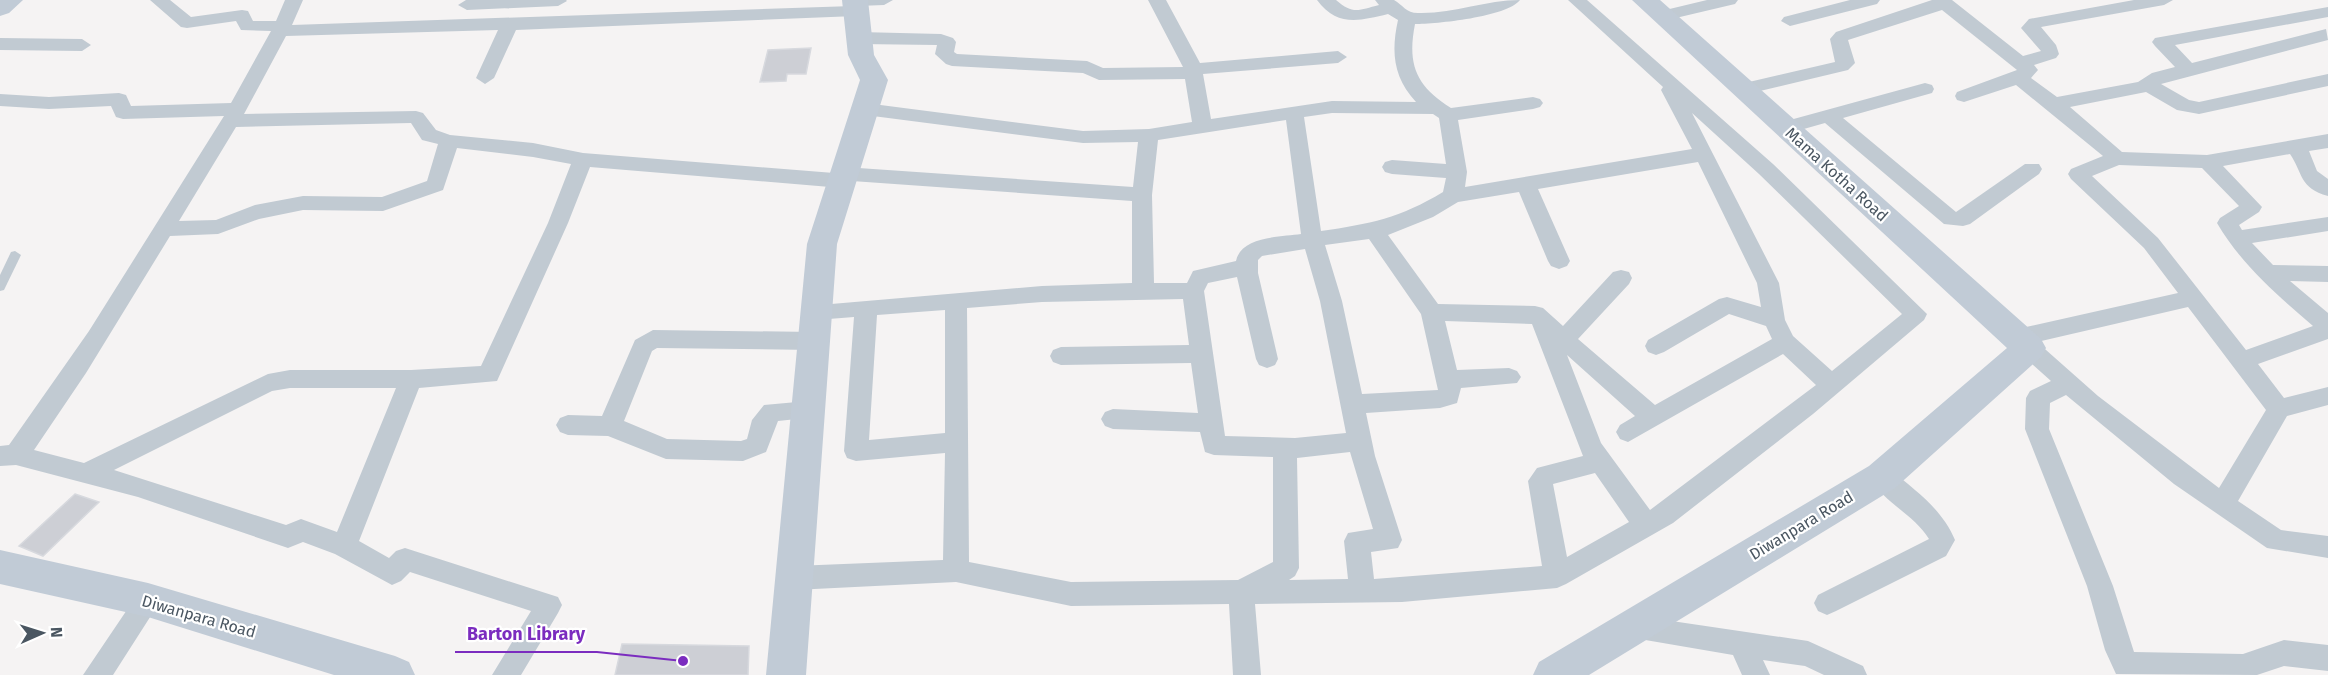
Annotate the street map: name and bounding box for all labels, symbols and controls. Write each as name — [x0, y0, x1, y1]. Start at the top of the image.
street label: Mama Kotha Road — [1781, 123, 1892, 225]
street label: Diwanpara Road — [1746, 487, 1857, 564]
street label: Diwanpara Road — [140, 591, 258, 642]
north arrow — [12, 603, 72, 663]
callout: Barton Library — [455, 616, 597, 652]
text: Barton Library — [467, 623, 586, 645]
text: N — [47, 626, 66, 638]

